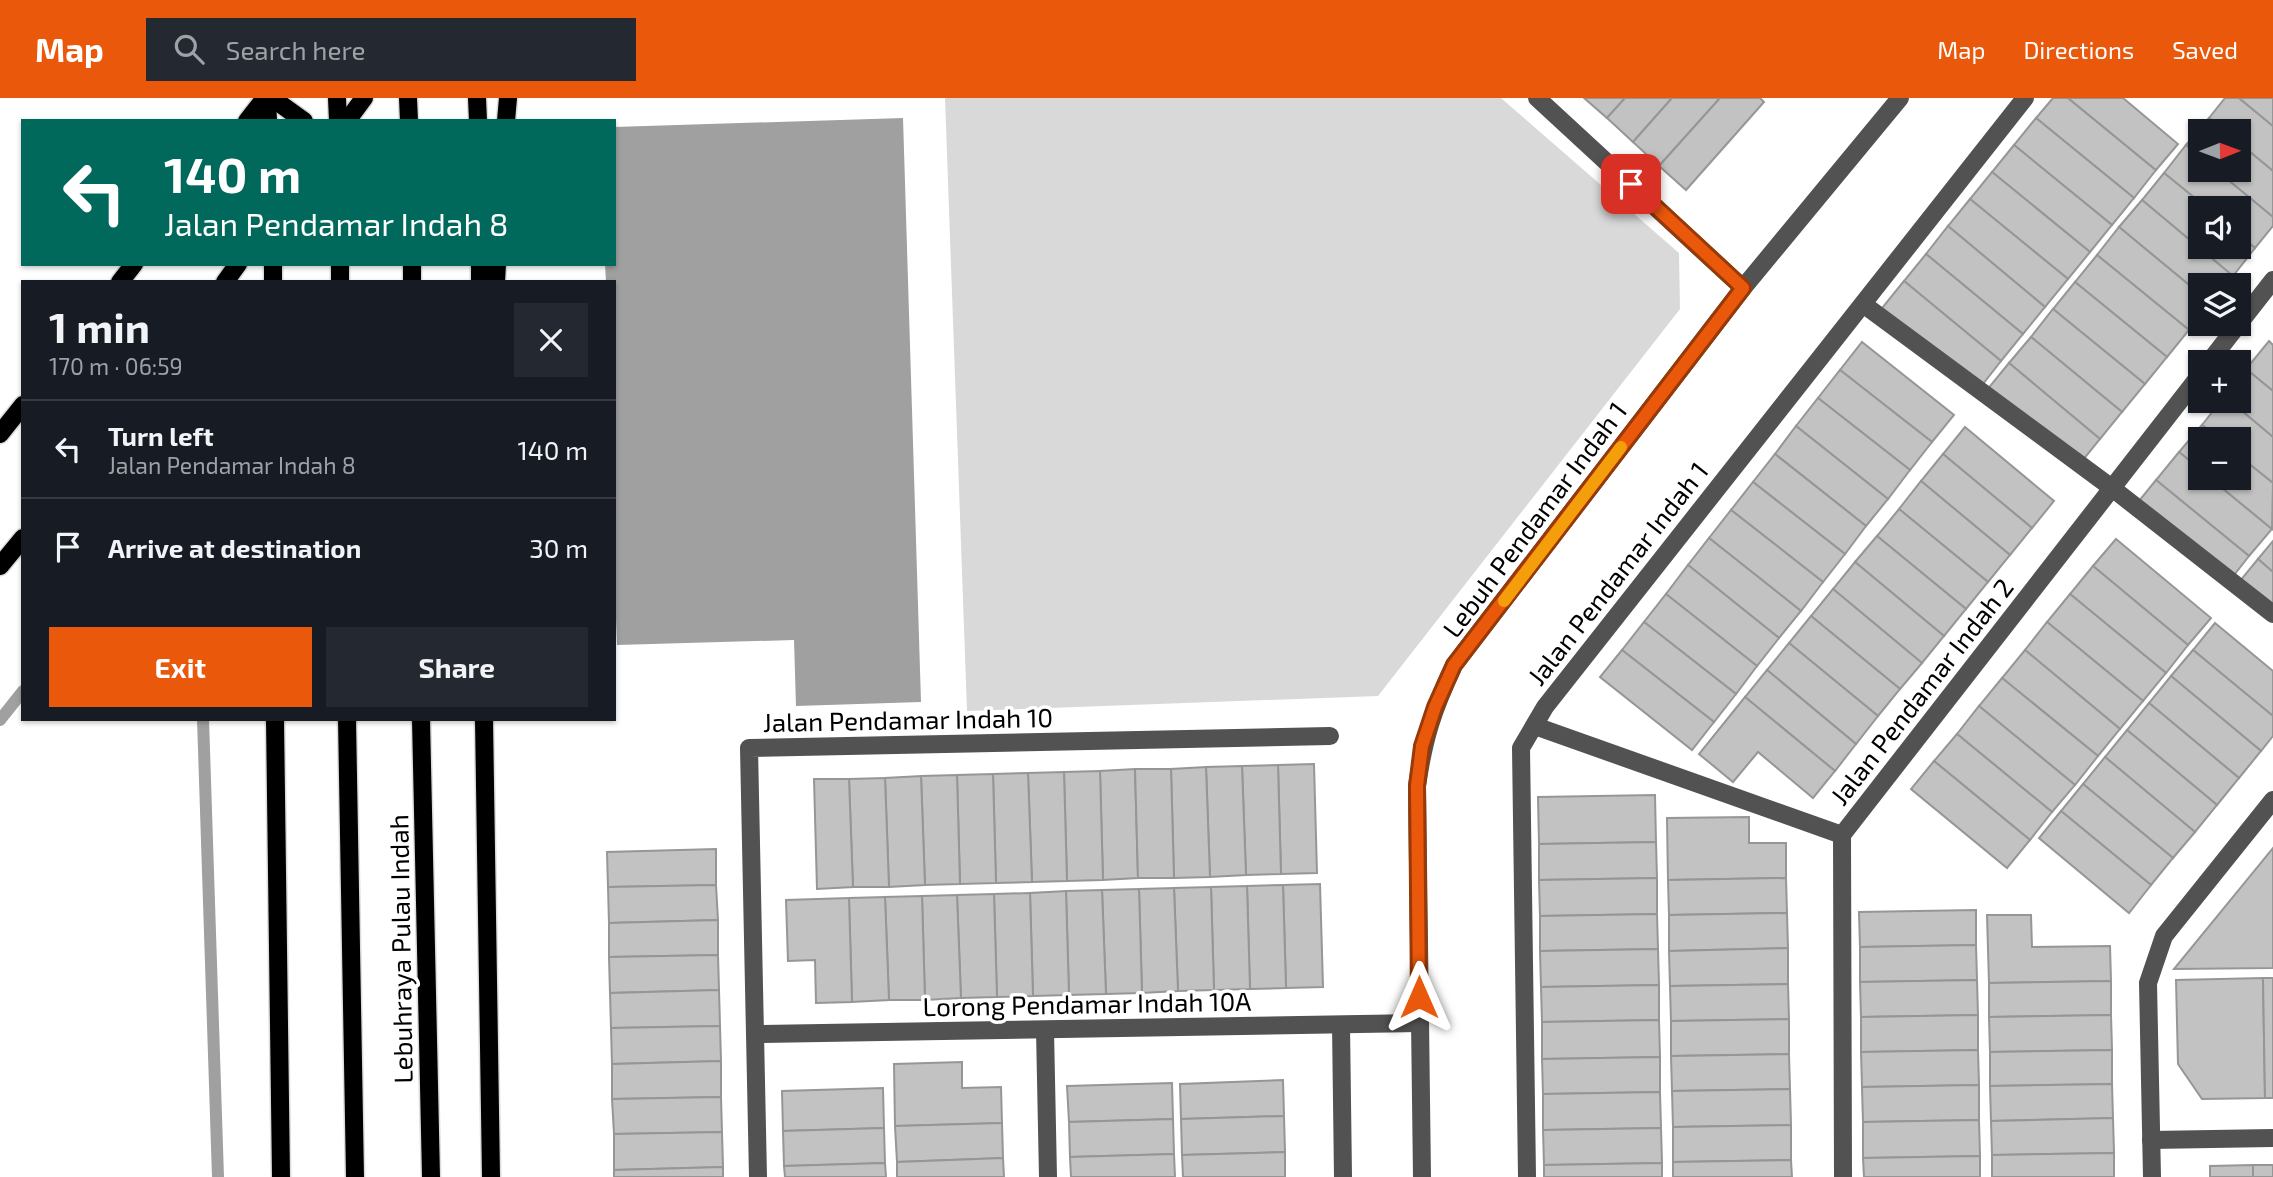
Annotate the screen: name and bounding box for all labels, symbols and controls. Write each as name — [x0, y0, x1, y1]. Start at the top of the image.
search box — [146, 18, 636, 81]
text: Map — [35, 29, 104, 69]
icon: search — [170, 30, 208, 68]
text: Search here — [226, 34, 365, 65]
text: Map — [1937, 35, 1985, 64]
text: Directions — [2023, 35, 2134, 64]
text: Saved — [2172, 35, 2238, 64]
north arrow — [2188, 119, 2250, 182]
map controls — [2188, 119, 2251, 490]
text: 140 m — [164, 144, 301, 203]
icon: left — [49, 147, 140, 238]
pin — [1601, 154, 1661, 214]
icon: arrive — [1612, 165, 1650, 203]
button: sound — [2188, 196, 2251, 259]
text: Jalan Pendamar Indah 8 — [164, 204, 509, 242]
button: layers — [2188, 273, 2251, 336]
text: 1 min — [49, 301, 150, 351]
button: close — [514, 303, 588, 377]
button: + — [2188, 350, 2251, 413]
text: 170 m · 06:59 — [49, 352, 183, 380]
street label: Lebuh Pendamar Indah 1 — [1435, 395, 1633, 643]
text: Turn left — [108, 420, 214, 451]
button: − — [2188, 427, 2251, 490]
icon: left — [49, 430, 87, 468]
text: 140 m — [517, 434, 588, 465]
text: Jalan Pendamar Indah 8 — [108, 451, 356, 479]
street label: Jalan Pendamar Indah 1 — [1520, 455, 1714, 691]
icon: arrive — [49, 528, 87, 566]
text: Arrive at destination — [108, 532, 361, 563]
text: 30 m — [529, 532, 588, 563]
street label: Jalan Pendamar Indah 2 — [1823, 572, 2019, 810]
button: Exit — [49, 627, 312, 707]
button: Share — [326, 627, 588, 707]
street label: Jalan Pendamar Indah 10 — [763, 701, 1053, 737]
street label: Lebuhraya Pulau Indah — [382, 814, 418, 1084]
position arrow — [1382, 960, 1456, 1034]
street label: Lorong Pendamar Indah 10A — [922, 985, 1252, 1021]

